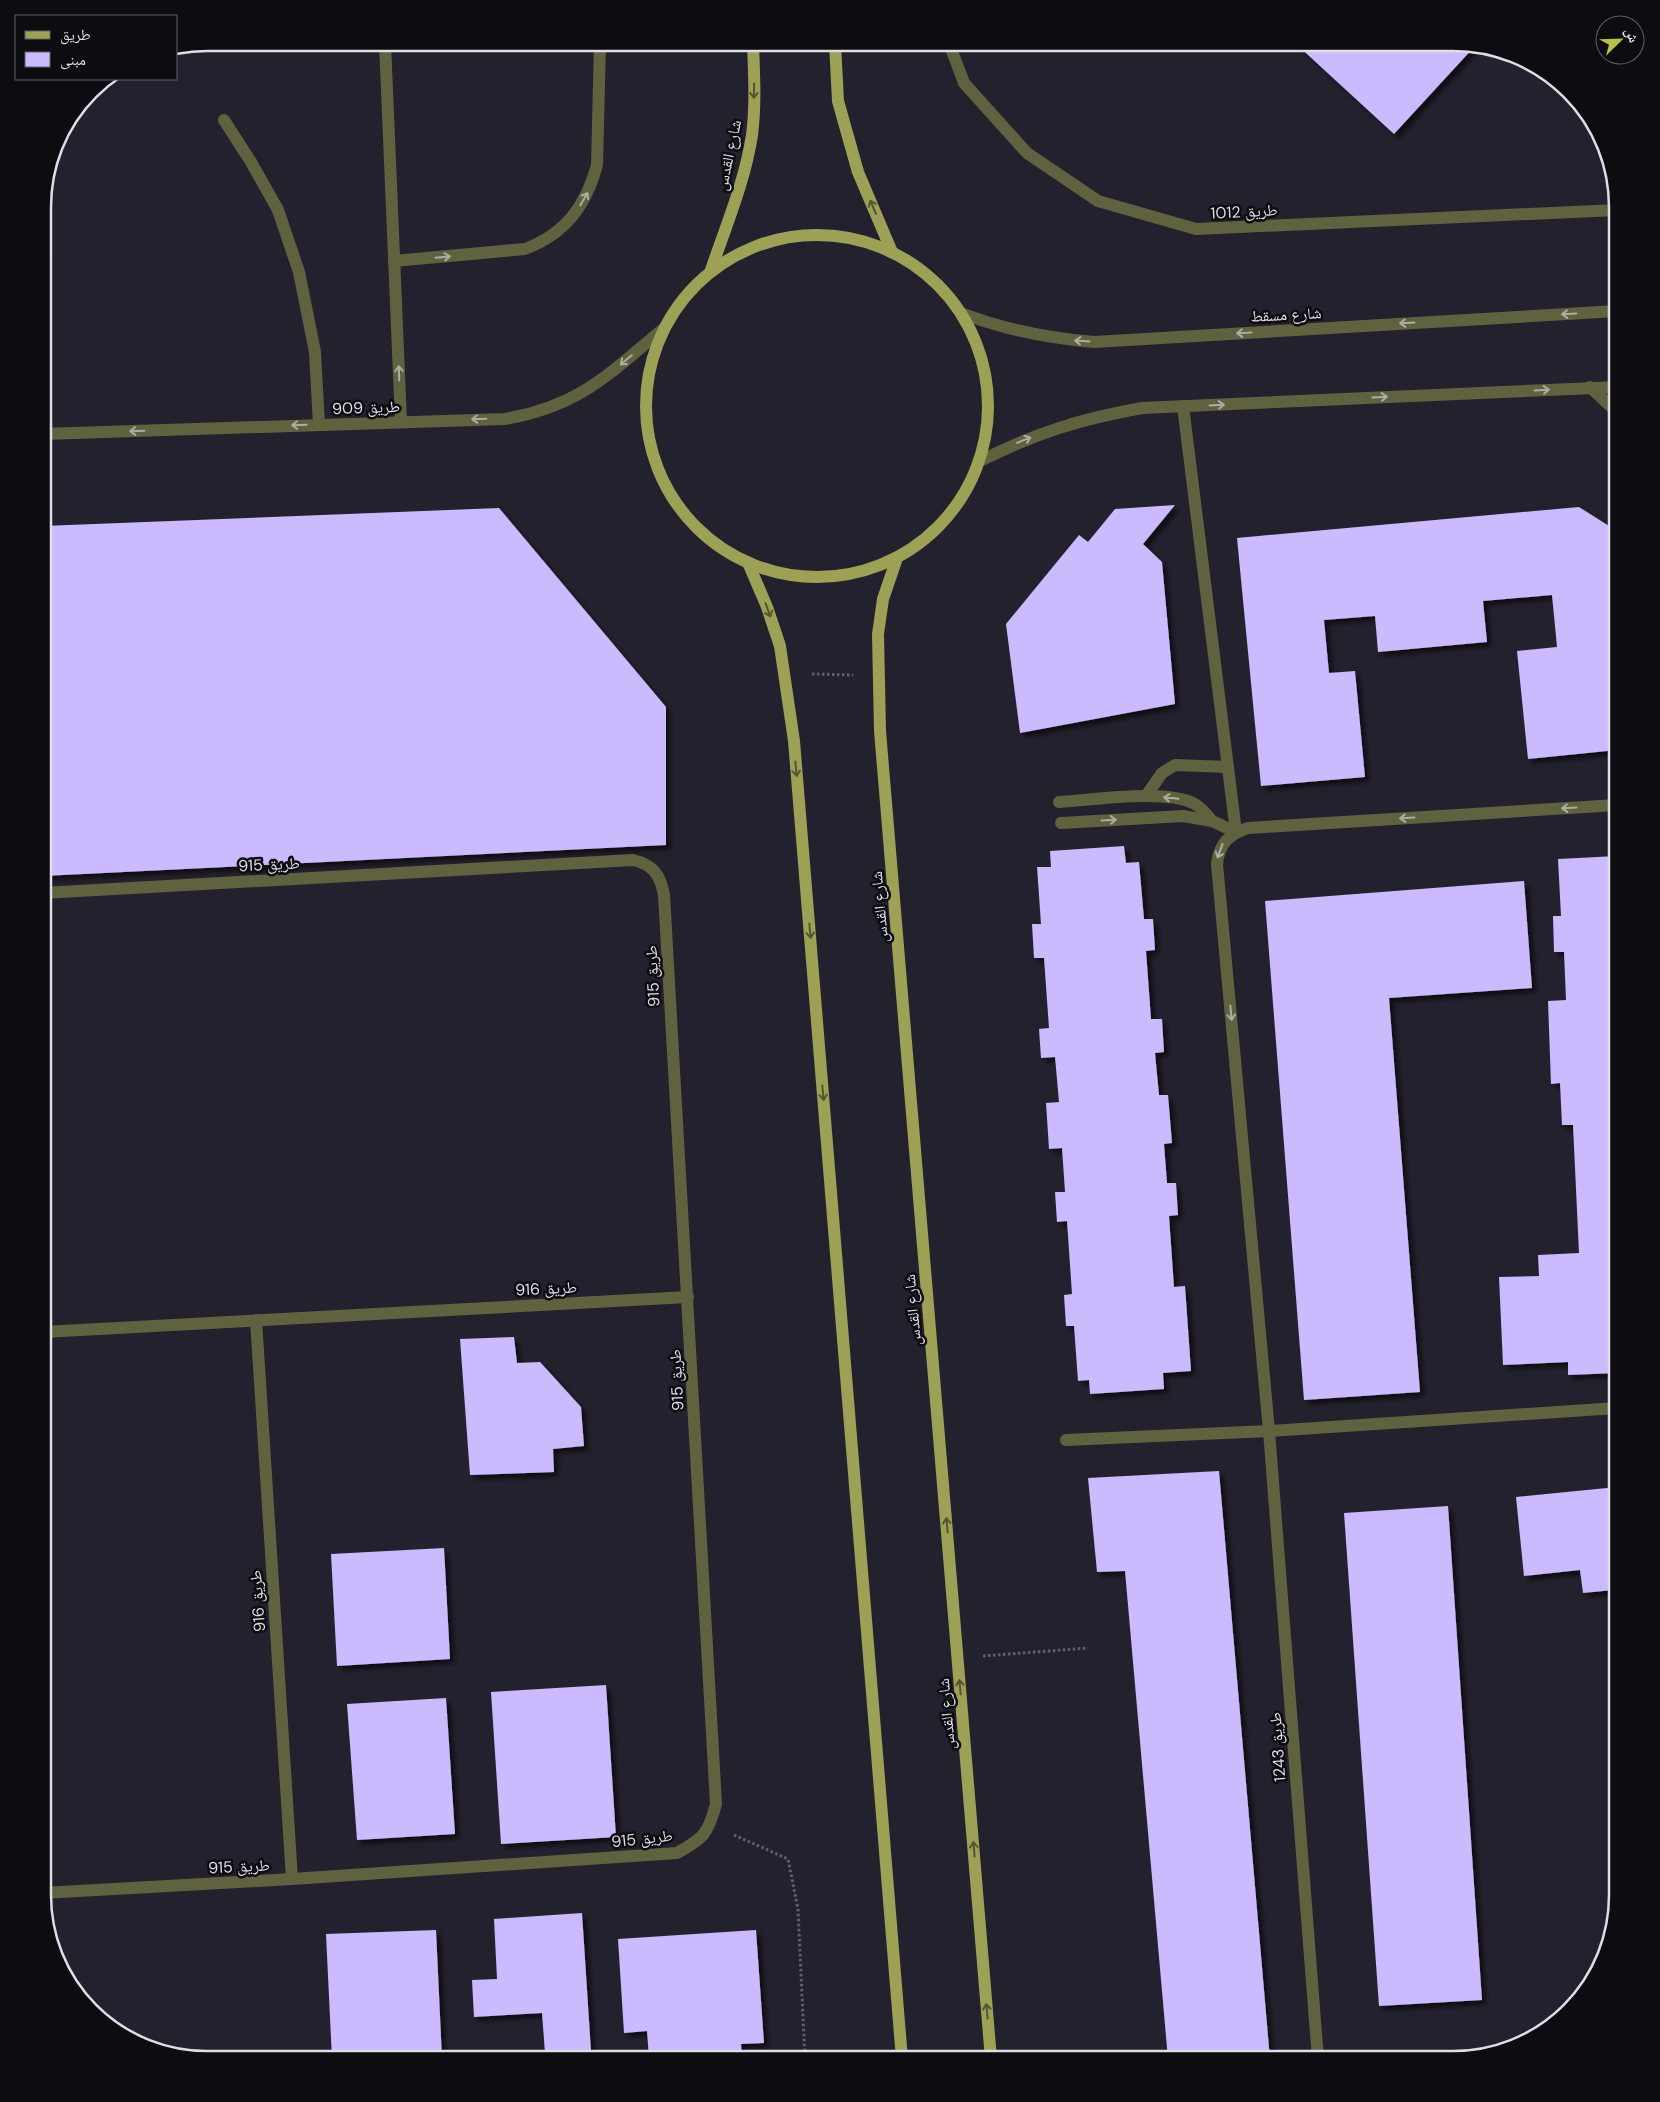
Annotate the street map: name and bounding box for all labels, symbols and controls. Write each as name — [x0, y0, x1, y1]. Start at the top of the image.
legend — [15, 15, 178, 80]
north arrow — [1595, 15, 1645, 65]
text: طريق — [60, 25, 91, 45]
text: ش — [1621, 25, 1643, 45]
text: مبنى — [60, 50, 86, 70]
one-way arrow — [749, 83, 759, 99]
street label: شارع القدس — [711, 118, 746, 192]
one-way arrow — [579, 191, 589, 206]
street label: طريق 1012 — [1210, 199, 1278, 224]
one-way arrow — [867, 200, 877, 215]
one-way arrow — [434, 252, 450, 262]
street label: شارع مسقط — [1250, 302, 1322, 327]
one-way arrow — [1561, 309, 1577, 318]
one-way arrow — [1399, 319, 1415, 328]
one-way arrow — [1237, 328, 1253, 337]
one-way arrow — [1074, 336, 1090, 346]
one-way arrow — [620, 355, 633, 366]
one-way arrow — [394, 366, 404, 382]
one-way arrow — [1534, 385, 1550, 394]
one-way arrow — [1371, 393, 1387, 402]
street label: طريق 909 — [332, 396, 400, 419]
one-way arrow — [1209, 400, 1225, 409]
one-way arrow — [472, 415, 488, 424]
one-way arrow — [292, 421, 308, 430]
one-way arrow — [129, 426, 146, 436]
one-way arrow — [1016, 434, 1031, 444]
one-way arrow — [764, 602, 773, 617]
one-way arrow — [792, 761, 801, 777]
one-way arrow — [1164, 793, 1180, 803]
one-way arrow — [1561, 804, 1577, 813]
one-way arrow — [1399, 814, 1415, 823]
one-way arrow — [1101, 815, 1117, 824]
one-way arrow — [1215, 843, 1225, 859]
street label: طريق 915 — [238, 852, 300, 877]
street label: شارع القدس — [866, 870, 893, 944]
one-way arrow — [805, 923, 814, 939]
street label: طريق 915 — [640, 945, 665, 1007]
one-way arrow — [1226, 1004, 1236, 1020]
one-way arrow — [818, 1085, 828, 1101]
street label: شارع القدس — [899, 1273, 926, 1347]
street label: طريق 916 — [515, 1276, 577, 1301]
street label: طريق 915 — [664, 1349, 689, 1411]
one-way arrow — [942, 1517, 951, 1533]
street label: طريق 916 — [245, 1569, 270, 1633]
street label: شارع القدس — [933, 1677, 960, 1751]
one-way arrow — [955, 1679, 965, 1695]
street label: طريق 1243 — [1265, 1711, 1290, 1783]
street label: طريق 915 — [610, 1825, 674, 1852]
one-way arrow — [969, 1841, 978, 1857]
street label: طريق 915 — [208, 1854, 270, 1879]
one-way arrow — [983, 2003, 992, 2019]

